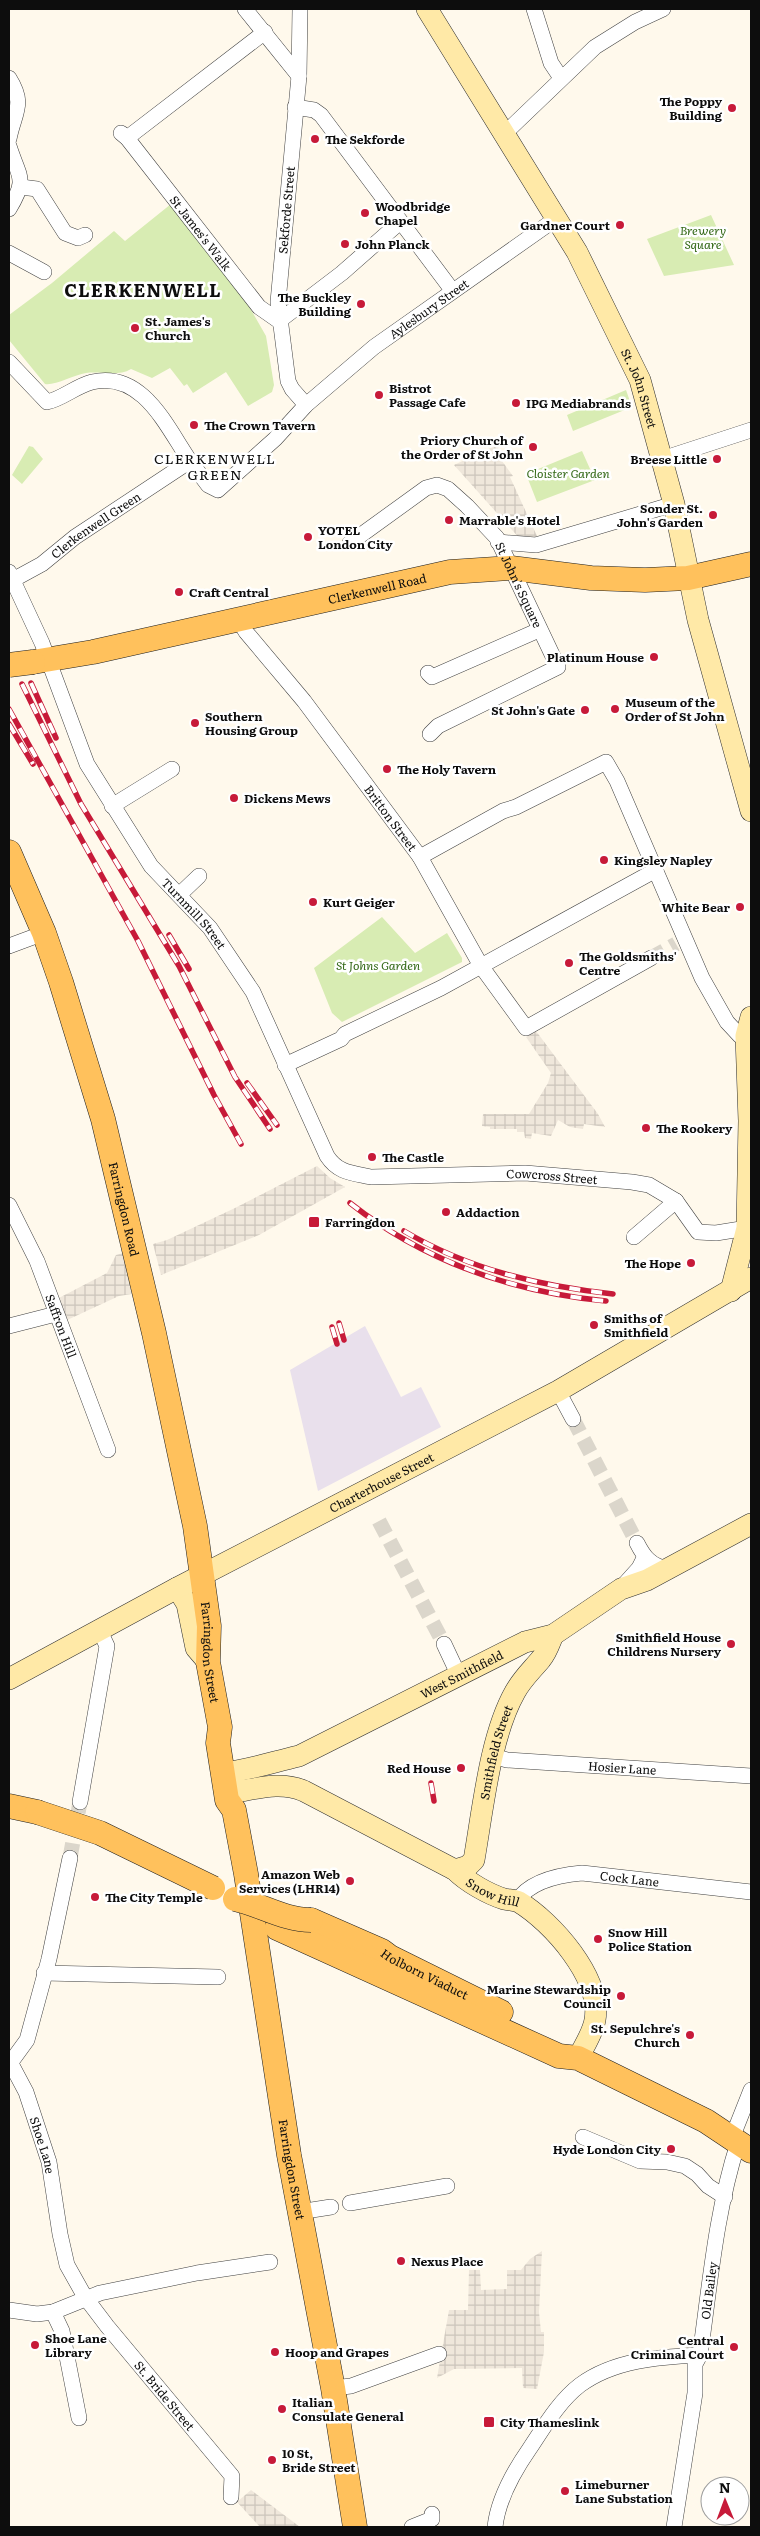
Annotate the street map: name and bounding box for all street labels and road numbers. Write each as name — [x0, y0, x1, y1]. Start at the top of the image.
street label: Sekforde Street — [273, 165, 299, 254]
street label: St James's Walk — [166, 191, 237, 275]
street label: Aylesbury Street — [385, 274, 472, 343]
street label: St. John Street — [617, 345, 662, 431]
street label: Clerkenwell Green — [47, 487, 144, 563]
street label: St John's Square — [491, 539, 547, 631]
street label: Clerkenwell Road — [326, 568, 429, 608]
street label: Britton Street — [360, 781, 422, 855]
street label: Turnmill Street — [158, 874, 231, 953]
street label: Farringdon Road — [105, 1160, 145, 1259]
street label: Cowcross Street — [506, 1164, 598, 1188]
street label: Saffron Hill — [41, 1291, 82, 1361]
street label: Charterhouse Street — [326, 1448, 437, 1517]
street label: Farringdon Street — [197, 1600, 224, 1704]
street label: West Smithfield — [417, 1645, 507, 1703]
street label: Smithfield Street — [475, 1702, 517, 1801]
street label: Hosier Lane — [587, 1756, 657, 1779]
street label: Cock Lane — [599, 1866, 660, 1891]
street label: Snow Hill — [463, 1873, 522, 1911]
street label: Holborn Viaduct — [377, 1944, 472, 2004]
street label: Shoe Lane — [26, 2114, 60, 2175]
street label: Farringdon Street — [275, 2118, 310, 2221]
street label: Old Bailey — [696, 2260, 721, 2320]
street label: St. Bride Street — [130, 2357, 199, 2434]

